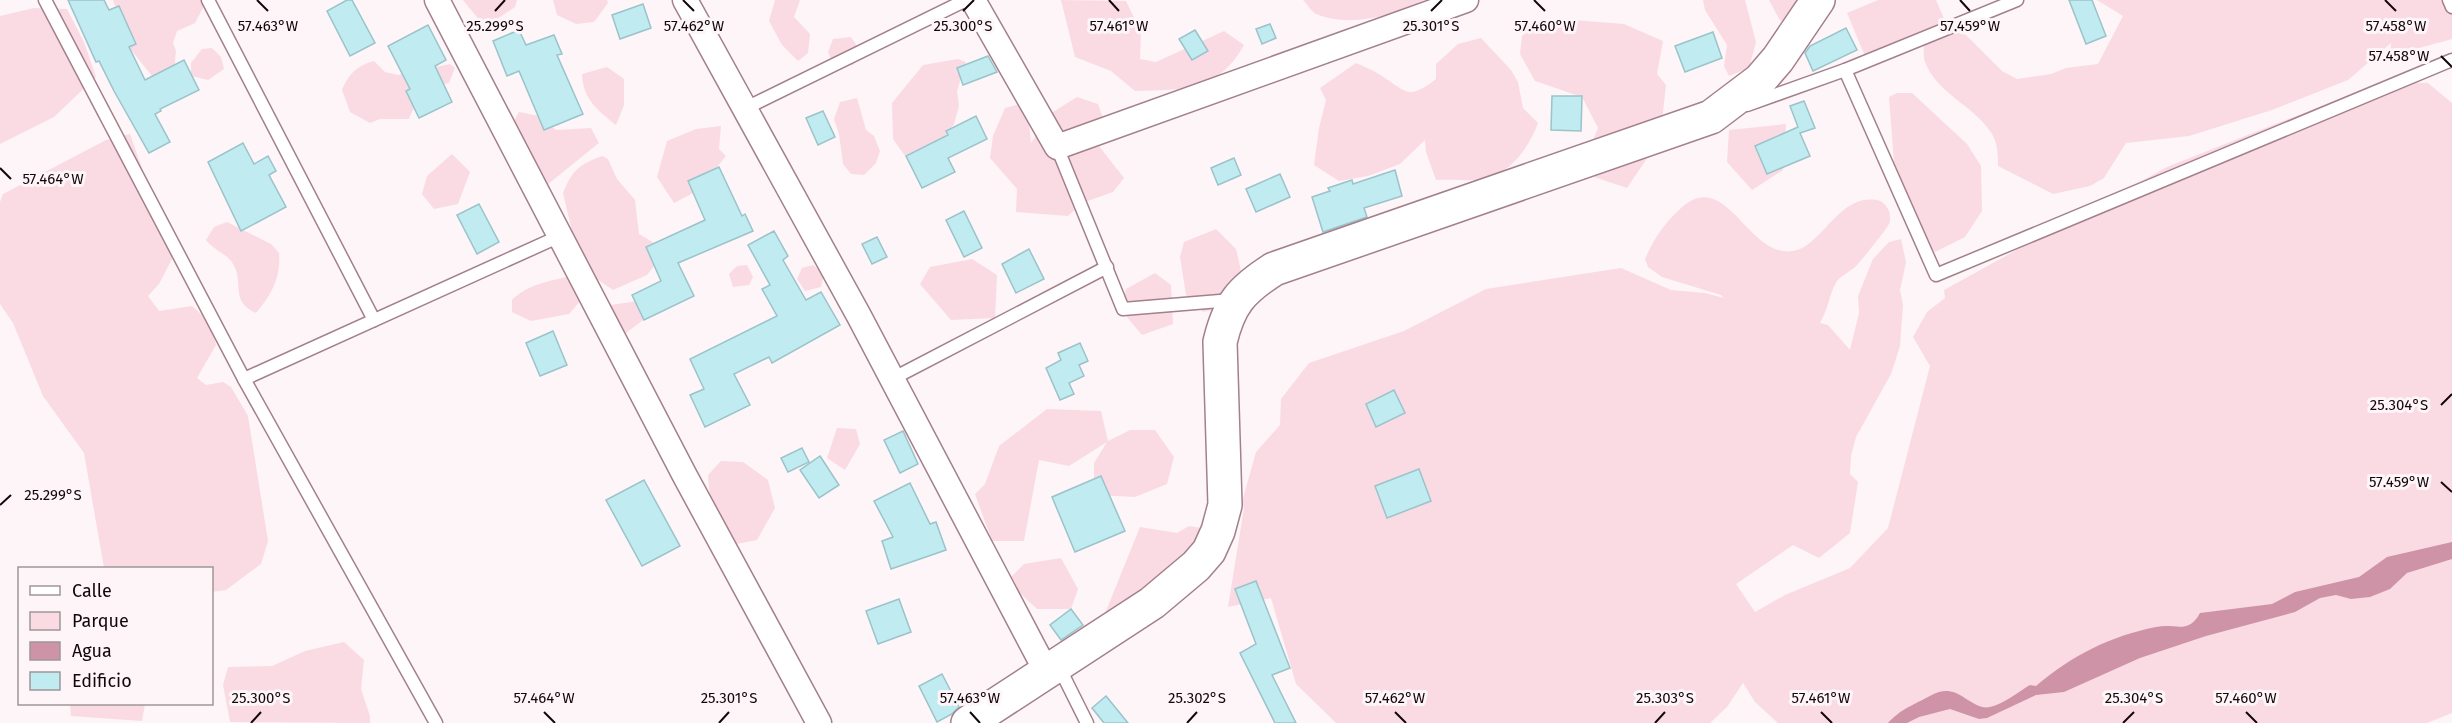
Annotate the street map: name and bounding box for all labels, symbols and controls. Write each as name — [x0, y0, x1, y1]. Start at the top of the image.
text: 57.463°W — [238, 17, 299, 35]
text: 25.299°S — [466, 17, 524, 35]
text: 57.462°W — [664, 17, 725, 35]
text: 25.300°S — [934, 17, 992, 35]
text: 57.461°W — [1090, 17, 1149, 35]
text: 25.301°S — [1403, 17, 1459, 35]
text: 57.460°W — [1514, 17, 1576, 35]
text: 57.459°W — [1940, 17, 2001, 35]
text: 57.458°W — [2366, 17, 2427, 35]
text: 57.458°W — [2369, 47, 2430, 65]
text: 57.464°W — [22, 170, 84, 188]
text: 25.304°S — [2370, 396, 2428, 414]
text: 57.459°W — [2369, 473, 2430, 491]
text: 25.299°S — [24, 486, 82, 504]
legend — [18, 567, 213, 705]
text: Calle — [72, 580, 112, 602]
text: Parque — [72, 610, 129, 632]
text: Agua — [72, 640, 112, 662]
text: Edificio — [72, 670, 132, 692]
text: 25.300°S — [232, 689, 290, 707]
text: 57.464°W — [513, 689, 575, 707]
text: 25.301°S — [701, 689, 757, 707]
text: 57.463°W — [940, 689, 1001, 707]
text: 25.302°S — [1168, 689, 1226, 707]
text: 57.462°W — [1365, 689, 1426, 707]
text: 25.303°S — [1636, 689, 1694, 707]
text: 57.461°W — [1792, 689, 1851, 707]
text: 25.304°S — [2105, 689, 2163, 707]
text: 57.460°W — [2215, 689, 2277, 707]

